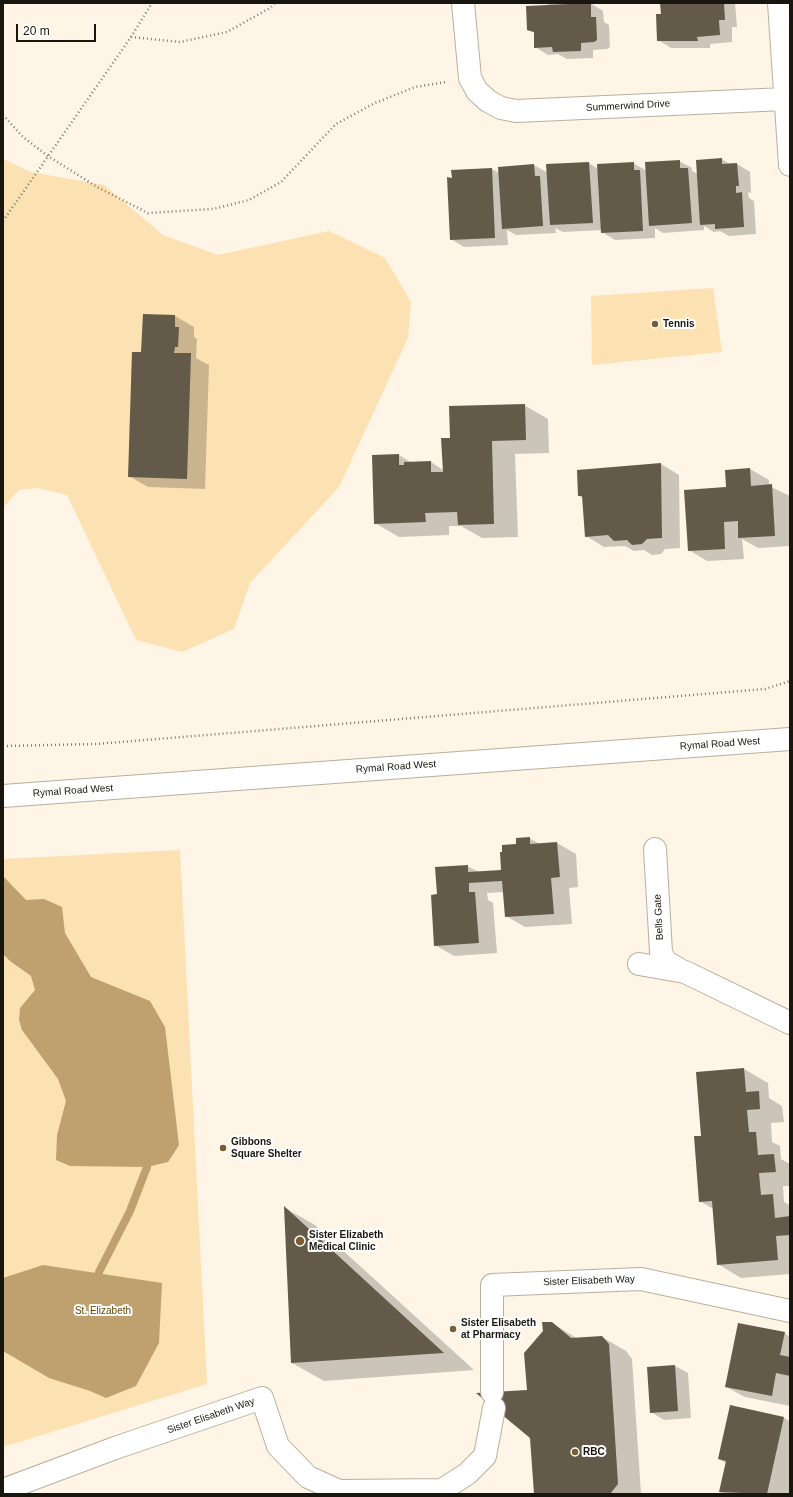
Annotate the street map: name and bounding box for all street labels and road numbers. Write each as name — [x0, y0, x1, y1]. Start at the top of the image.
street label: Summerwind Drive — [586, 98, 670, 114]
street label: Rymal Road West — [679, 735, 761, 753]
street label: Rymal Road West — [355, 758, 437, 776]
street label: Rymal Road West — [32, 782, 114, 800]
street label: Bells Gate — [652, 894, 666, 940]
street label: Sister Elisabeth Way — [543, 1273, 635, 1289]
street label: Sister Elisabeth Way — [166, 1395, 256, 1437]

